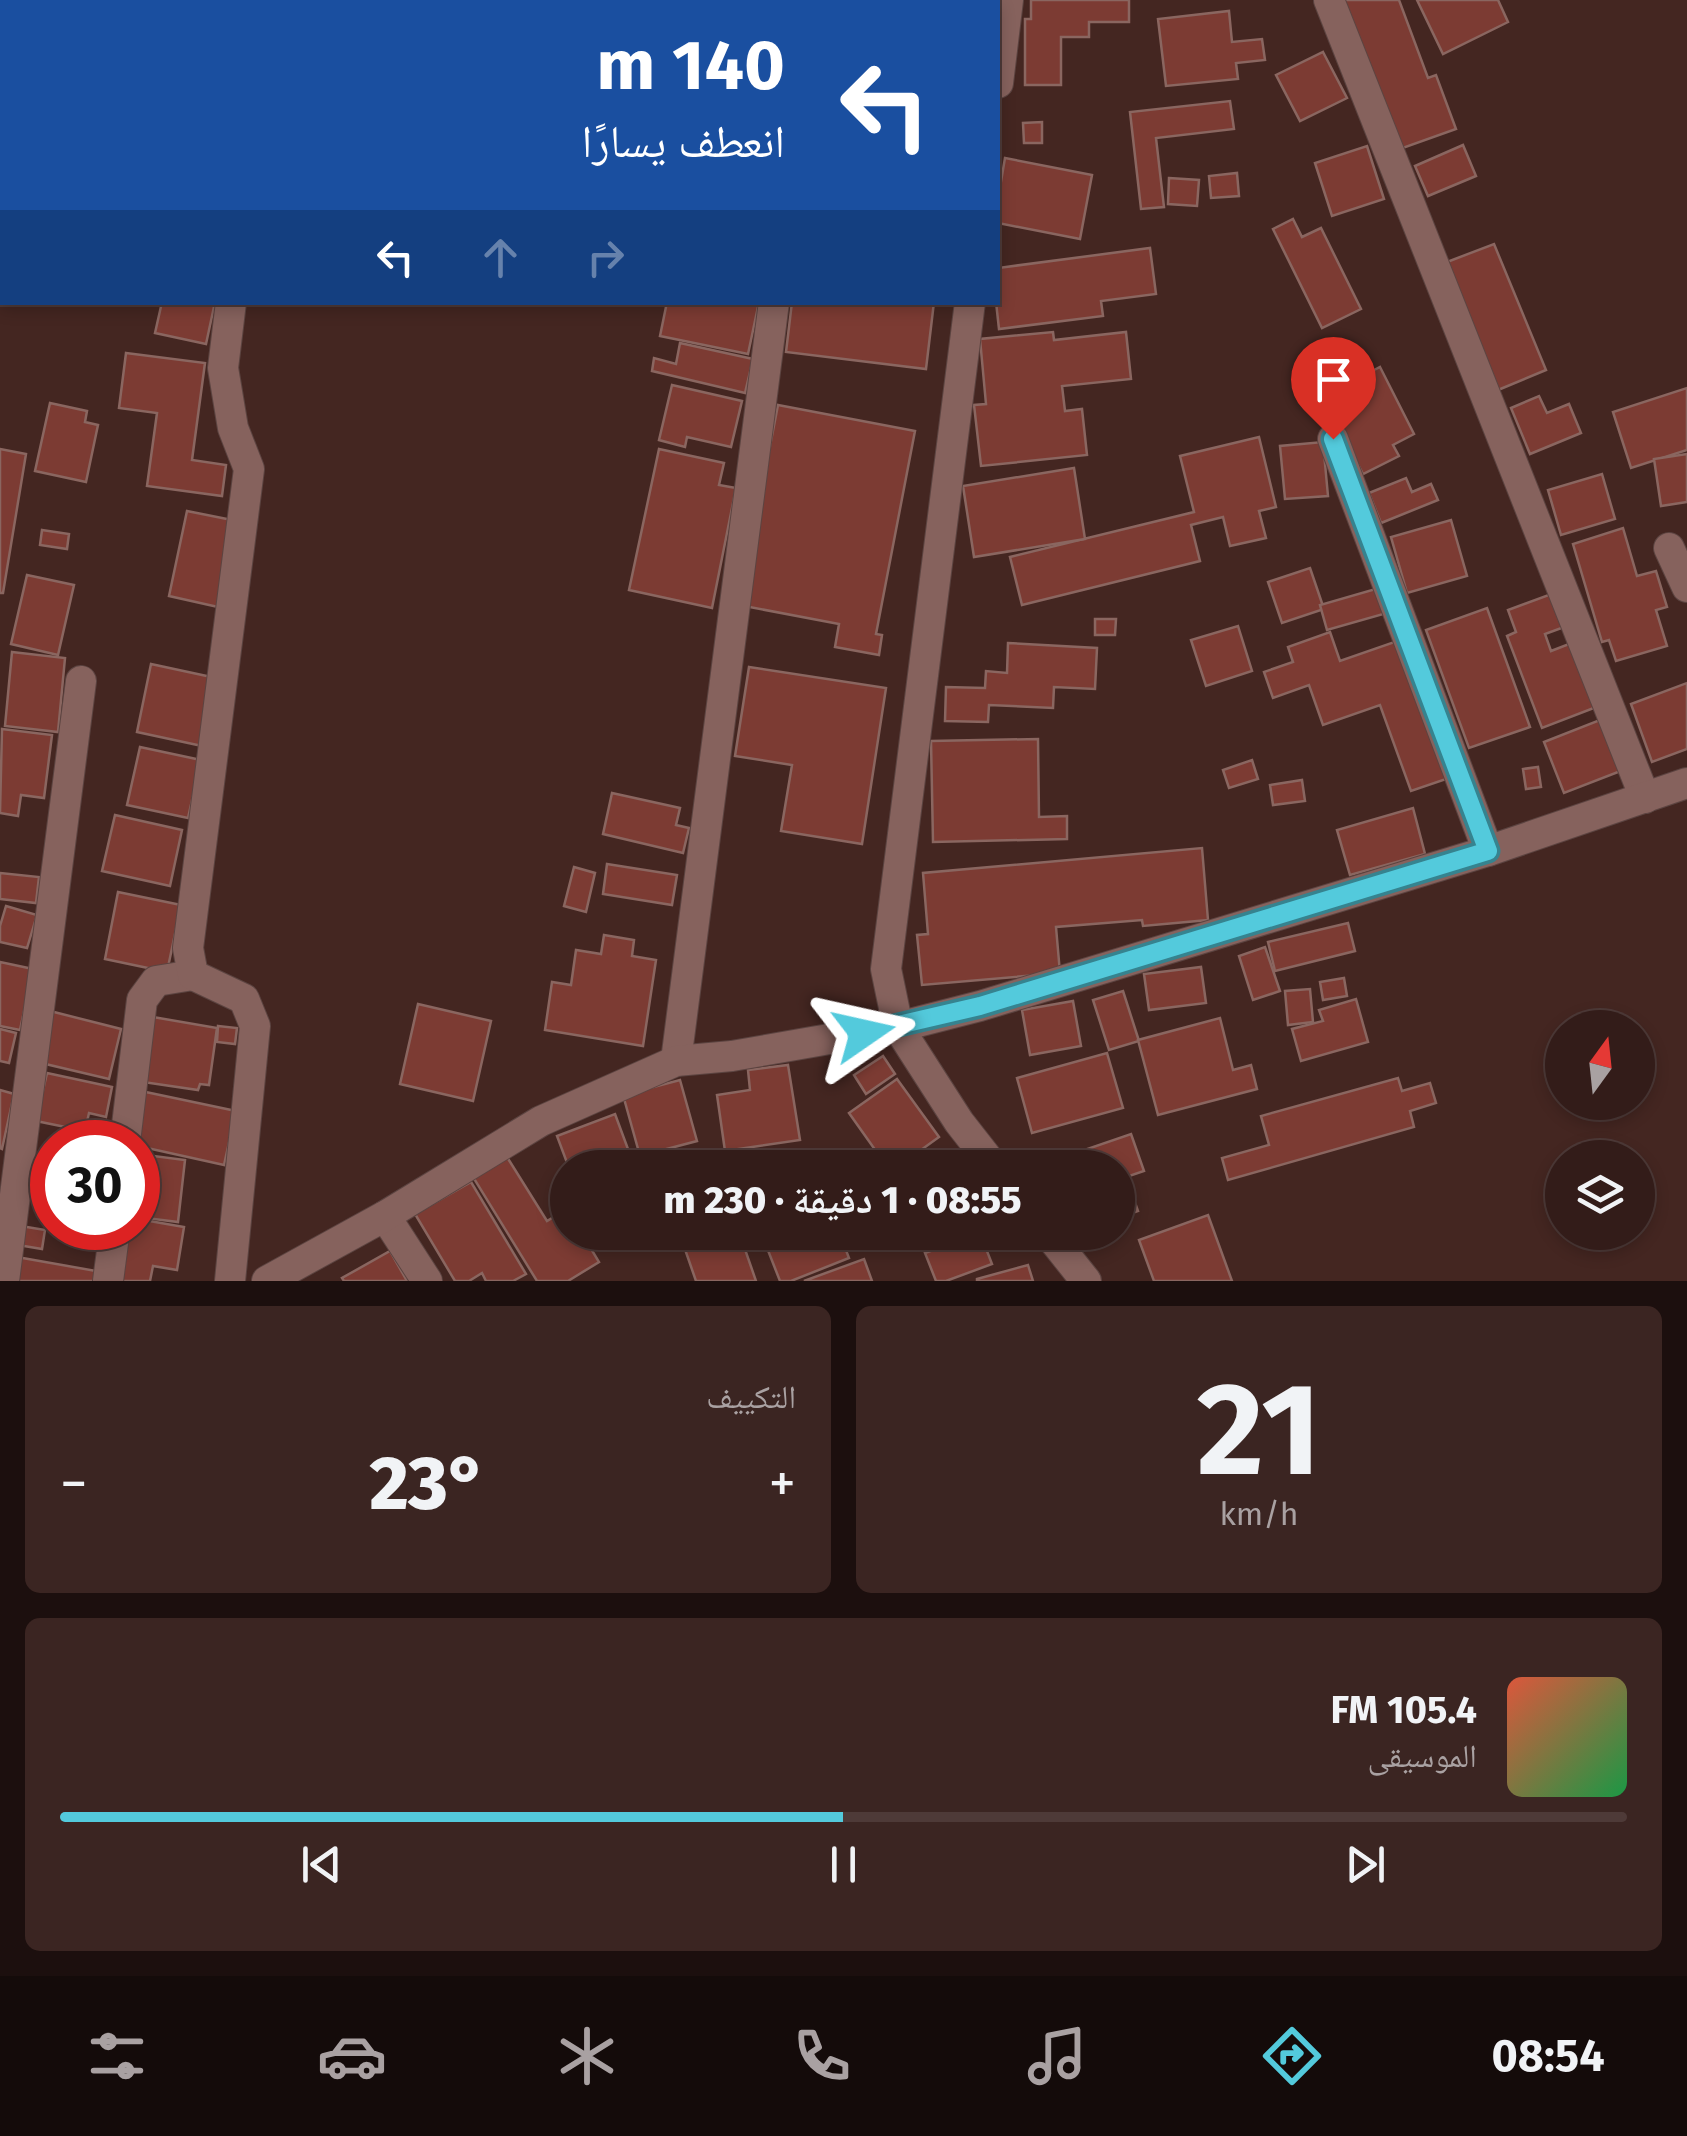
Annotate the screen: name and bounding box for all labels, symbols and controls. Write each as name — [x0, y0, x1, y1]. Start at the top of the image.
text: 140 m — [596, 24, 785, 108]
icon: left — [820, 40, 950, 170]
text: انعطف يسارًا — [582, 115, 785, 169]
icon: left — [368, 230, 423, 285]
icon: ahead — [473, 230, 528, 285]
icon: right — [578, 230, 633, 285]
pin — [1291, 337, 1376, 440]
icon: arrive — [1306, 352, 1361, 407]
position arrow — [812, 981, 916, 1085]
north arrow — [1545, 1010, 1655, 1120]
map controls — [1545, 1010, 1655, 1250]
speed limit sign: 30 — [30, 1120, 160, 1250]
button: layers — [1545, 1140, 1655, 1250]
text: 08:55 · 1 دقيقة · 230 m — [663, 1177, 1022, 1223]
text: 21 — [1197, 1352, 1321, 1508]
text: التكييف — [706, 1378, 796, 1416]
text: 23° — [369, 1439, 487, 1529]
text: − — [60, 1451, 88, 1517]
text: + — [769, 1451, 796, 1517]
text: km/h — [1219, 1495, 1299, 1533]
text: 105.4 FM — [1331, 1687, 1477, 1733]
text: الموسيقى — [1367, 1737, 1477, 1775]
icon: previous — [294, 1837, 349, 1892]
icon: pause — [816, 1837, 871, 1892]
icon: next — [1338, 1837, 1393, 1892]
icon: filters — [82, 2021, 152, 2091]
icon: car — [317, 2021, 387, 2091]
icon: climate — [552, 2021, 622, 2091]
icon: phone — [787, 2021, 857, 2091]
icon: music — [1022, 2021, 1092, 2091]
icon: directions — [1257, 2021, 1327, 2091]
text: 08:54 — [1491, 2029, 1605, 2083]

